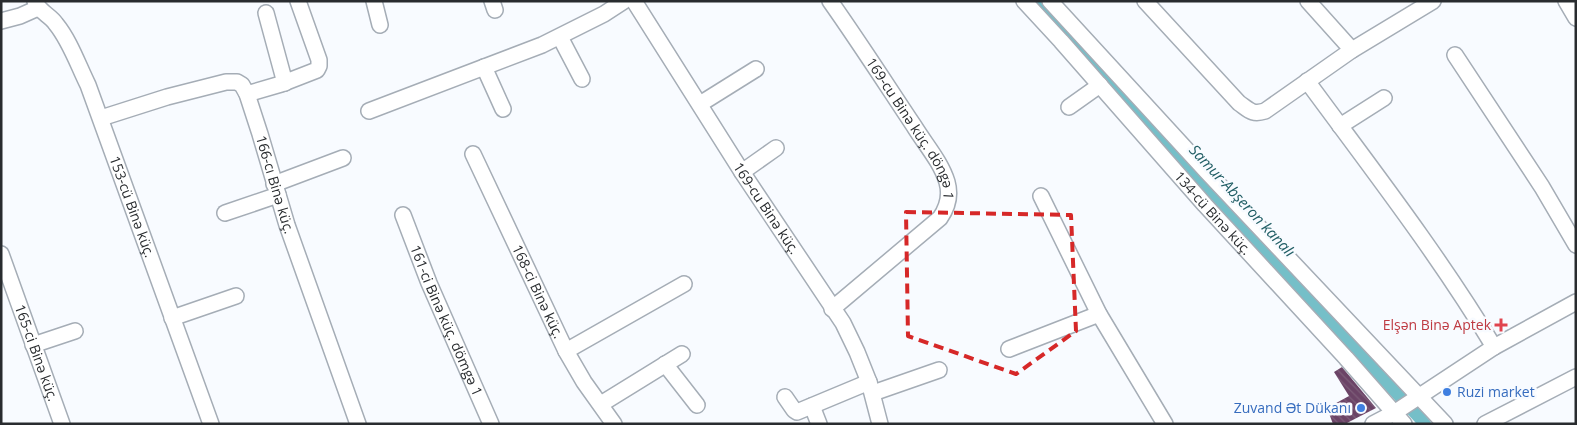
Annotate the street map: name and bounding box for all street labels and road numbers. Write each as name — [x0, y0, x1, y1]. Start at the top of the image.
street label: 169-cu Binə küç. döngə 1 — [862, 54, 959, 200]
street label: 166-cı Binə küç. — [252, 133, 299, 236]
street label: 153-cü Binə küç. — [106, 153, 160, 260]
street label: 169-cu Binə küç. — [729, 159, 804, 258]
street label: 134-cü Binə küç. — [1171, 167, 1256, 259]
street label: 168-ci Binə küç. — [508, 241, 569, 341]
street label: 161-ci Binə küç. dömgə 1 — [406, 242, 487, 399]
street label: 165-ci Binə küç. — [11, 302, 63, 404]

